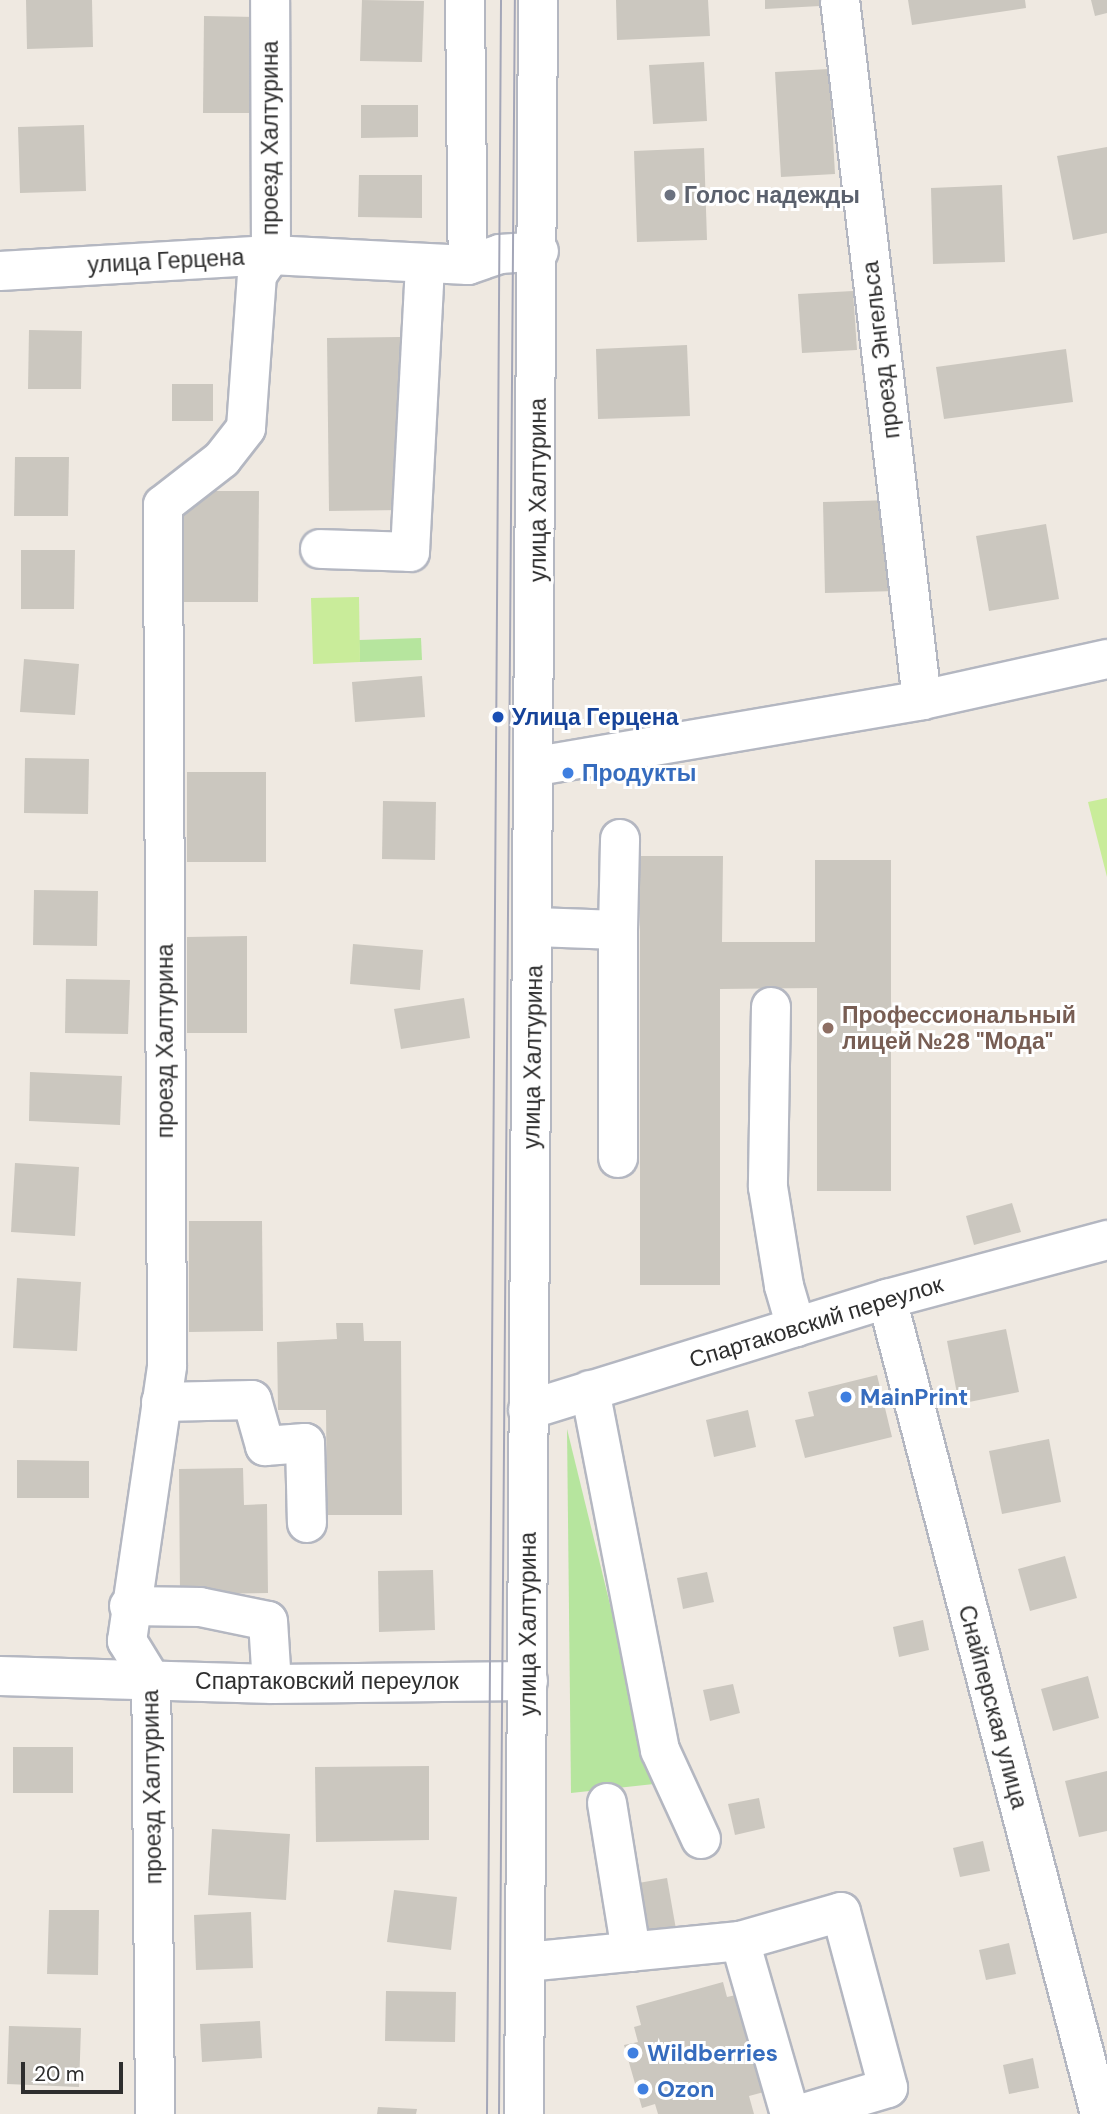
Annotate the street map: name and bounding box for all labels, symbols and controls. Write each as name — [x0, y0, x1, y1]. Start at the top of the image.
street label: проезд Халтурина — [256, 41, 284, 235]
place label: Голос надежды — [684, 181, 860, 209]
marker: Голос надежды — [662, 187, 678, 203]
street label: улица Герцена — [87, 243, 245, 279]
street label: проезд Энгельса — [856, 260, 906, 440]
street label: улица Халтурина — [524, 398, 552, 582]
place label: Улица Герцена — [512, 703, 679, 731]
marker: Улица Герцена — [490, 709, 506, 725]
place label: Продукты — [582, 759, 696, 787]
marker: Продукты — [560, 765, 576, 781]
street label: проезд Халтурина — [151, 944, 179, 1138]
street label: улица Халтурина — [518, 965, 548, 1149]
place label: Профессиональный лицей №28 "Мода" — [842, 1001, 1076, 1055]
marker: Профессиональный лицей №28 "Мода" — [820, 1020, 836, 1036]
street label: Спартаковский переулок — [686, 1270, 946, 1374]
place label: MainPrint — [860, 1383, 968, 1411]
marker: MainPrint — [838, 1389, 854, 1405]
street label: улица Халтурина — [514, 1532, 542, 1716]
street label: Снайперская улица — [953, 1602, 1033, 1812]
street label: Спартаковский переулок — [195, 1667, 459, 1695]
street label: проезд Халтурина — [137, 1689, 167, 1885]
place label: Wildberries — [647, 2039, 778, 2067]
marker: Wildberries — [625, 2045, 641, 2061]
scale bar — [24, 2048, 126, 2092]
text: 20 m — [34, 2060, 85, 2088]
place label: Ozon — [657, 2075, 715, 2103]
marker: Ozon — [635, 2081, 651, 2097]

